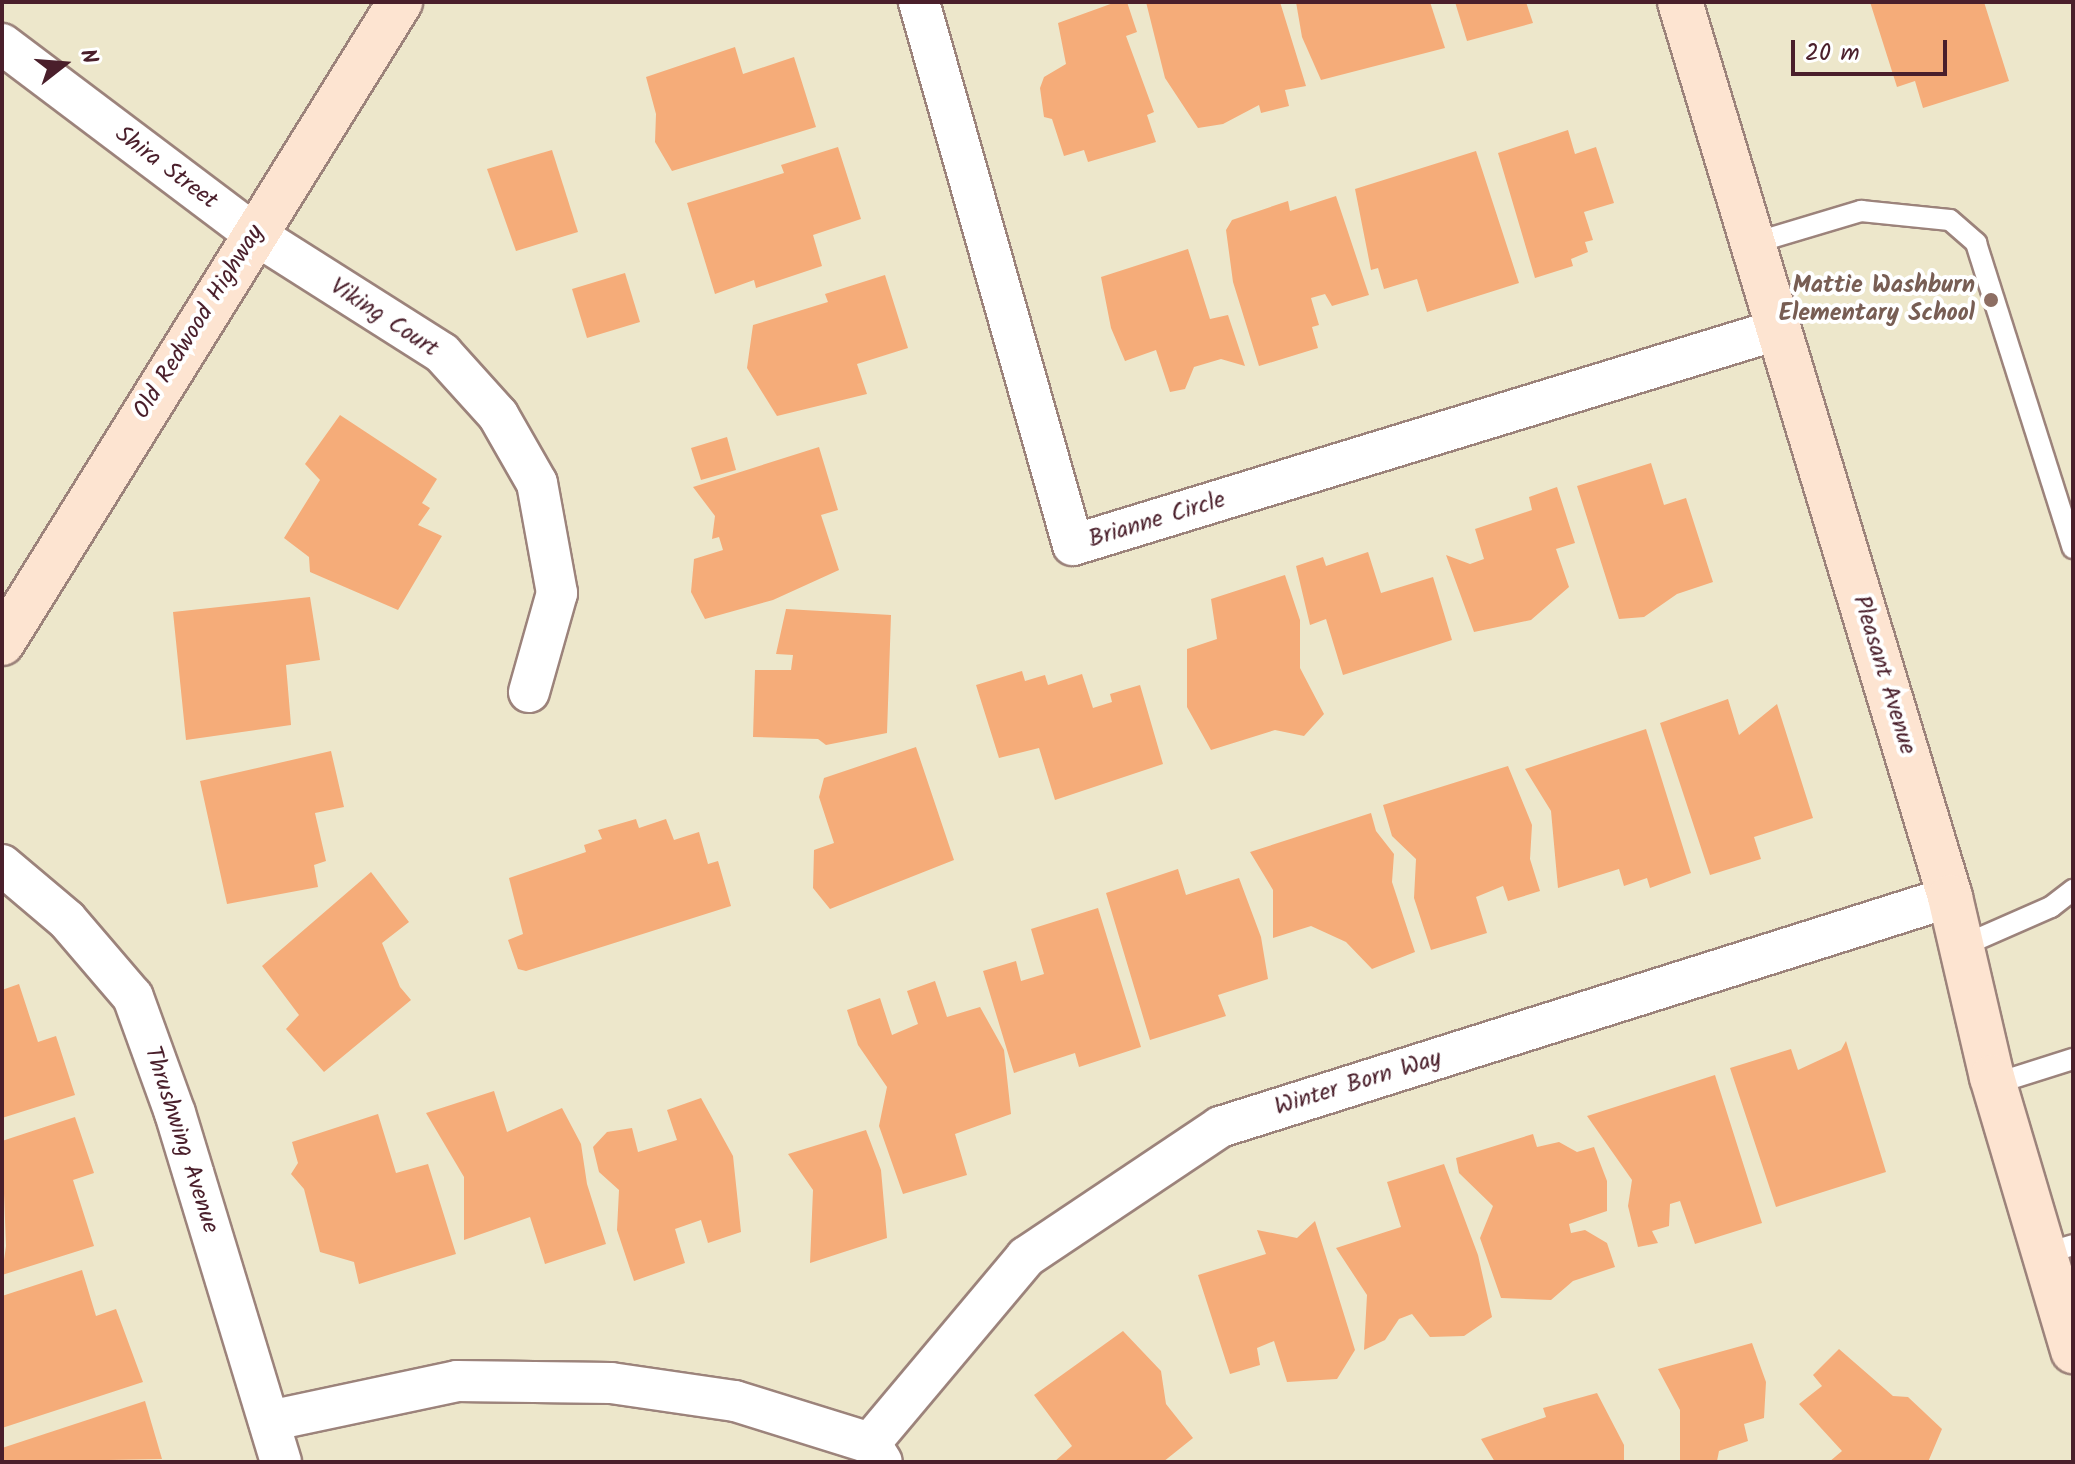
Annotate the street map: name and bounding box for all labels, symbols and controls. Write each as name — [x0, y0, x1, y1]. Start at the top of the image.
north arrow — [24, 24, 104, 104]
scale bar — [1795, 24, 1951, 74]
text: 20 m — [1805, 34, 1860, 73]
text: N — [69, 45, 106, 69]
street label: Shira Street — [109, 120, 223, 216]
street label: Old Redwood Highway — [128, 220, 270, 424]
street label: Viking Court — [324, 272, 444, 364]
place label: Mattie Washburn Elementary School — [1779, 272, 1975, 328]
marker: Mattie Washburn Elementary School — [1982, 291, 2000, 309]
street label: Brianne Circle — [1085, 486, 1229, 554]
street label: Pleasant Avenue — [1846, 592, 1922, 758]
street label: Thrushwing Avenue — [137, 1043, 225, 1237]
street label: Winter Born Way — [1271, 1044, 1445, 1122]

